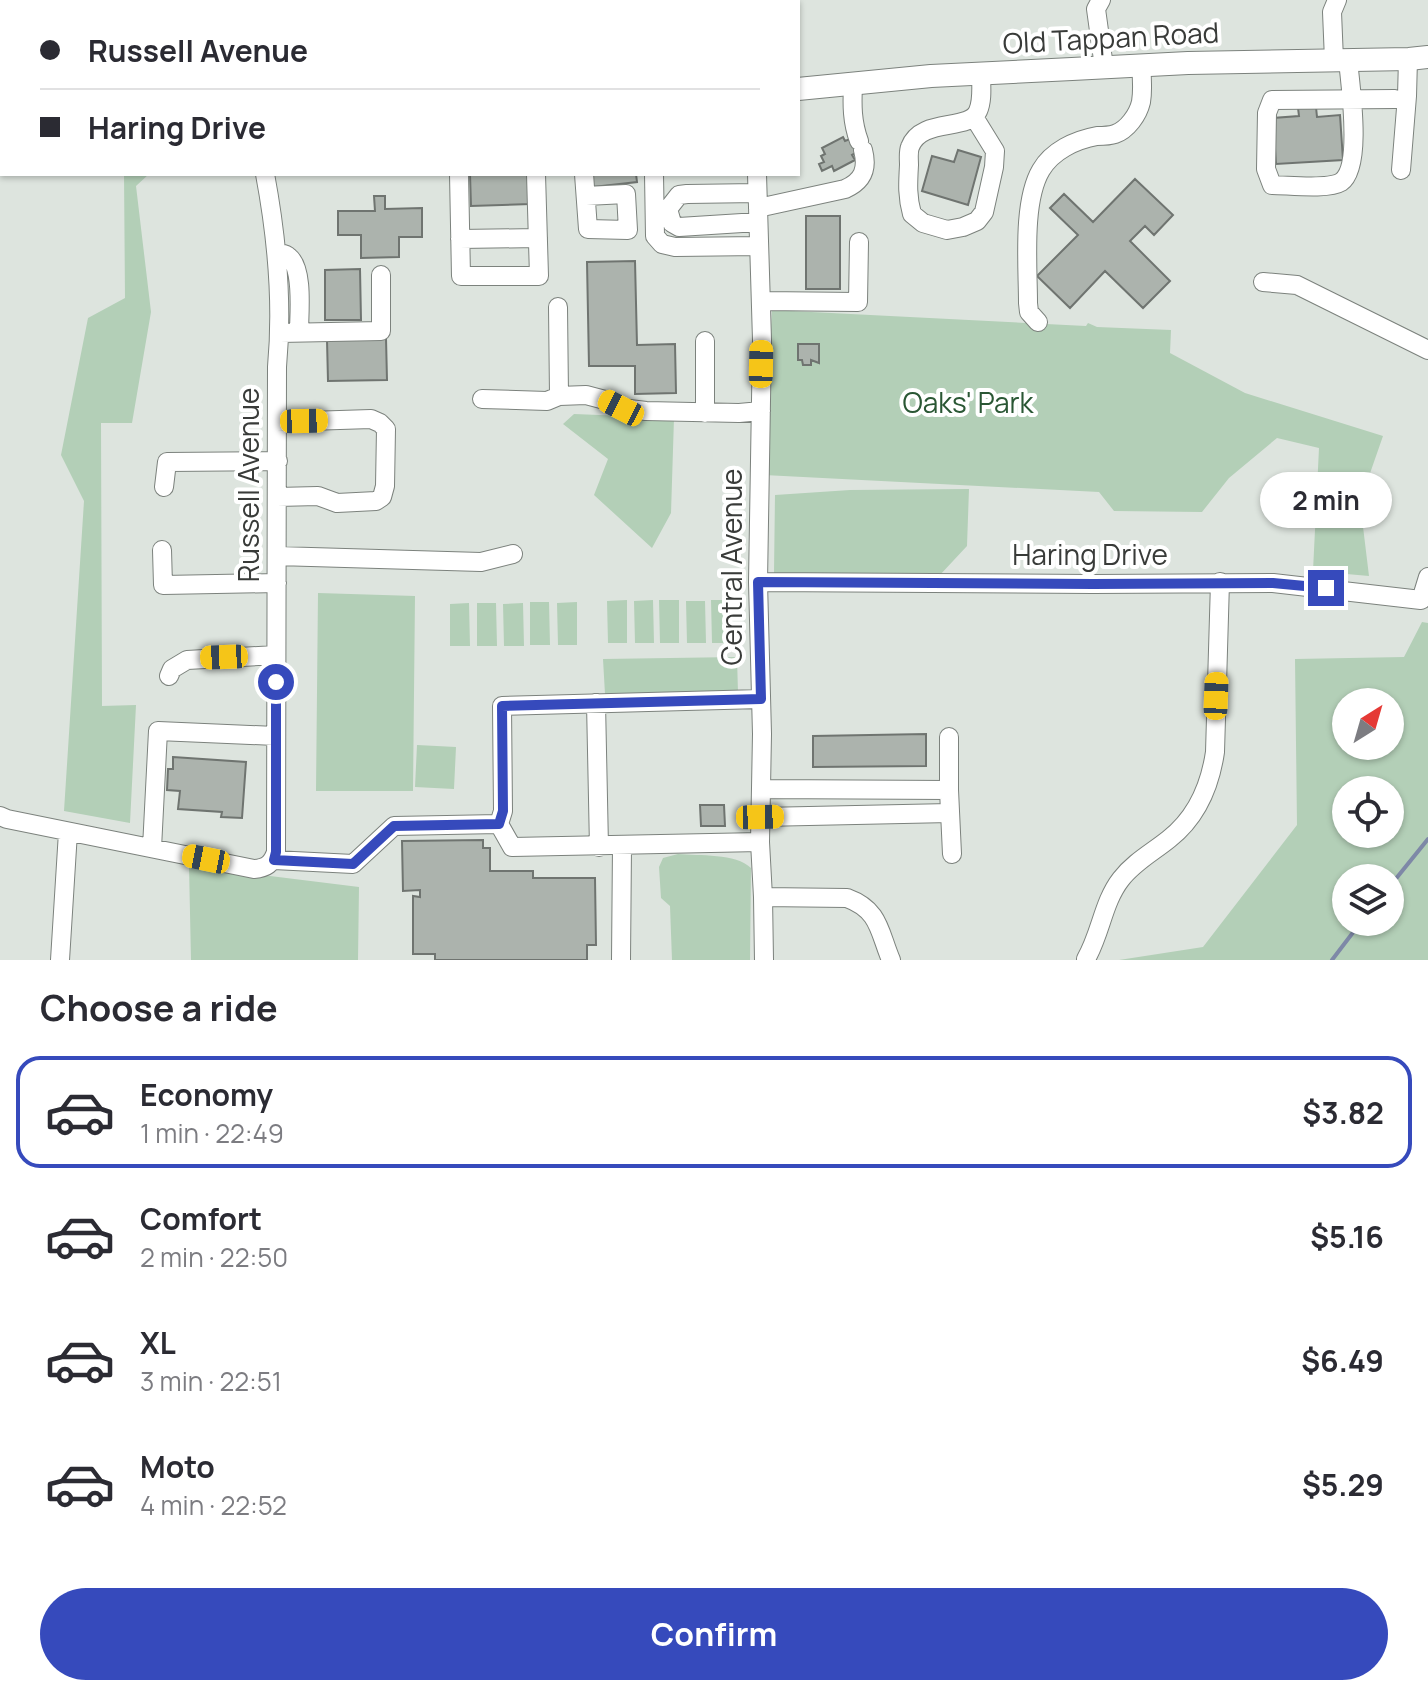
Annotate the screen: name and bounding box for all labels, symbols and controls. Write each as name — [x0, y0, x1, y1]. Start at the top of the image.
street label: Old Tappan Road — [1002, 12, 1220, 62]
text: Russell Avenue — [88, 30, 308, 71]
text: Haring Drive — [88, 107, 266, 148]
car — [749, 340, 773, 388]
park label: Oaks' Park — [903, 383, 1035, 421]
car — [594, 386, 648, 430]
street label: Russell Avenue — [229, 388, 267, 582]
car — [280, 409, 328, 433]
street label: Central Avenue — [712, 469, 750, 665]
callout: 2 min — [1260, 472, 1392, 528]
text: 2 min — [1292, 482, 1360, 518]
street label: Haring Drive — [1012, 535, 1168, 573]
route end — [1308, 570, 1344, 606]
car — [200, 644, 248, 670]
route start — [258, 664, 294, 700]
car — [1203, 672, 1229, 720]
north arrow — [1332, 688, 1404, 760]
map controls — [1332, 688, 1404, 936]
button: locate — [1332, 776, 1404, 848]
car — [736, 805, 784, 829]
car — [180, 843, 232, 875]
button: layers — [1332, 864, 1404, 936]
text: Choose a ride — [40, 983, 278, 1032]
text: Economy — [140, 1074, 273, 1115]
icon: car — [44, 1076, 116, 1148]
text: $3.82 — [1302, 1092, 1384, 1133]
text: 1 min · 22:49 — [140, 1115, 284, 1151]
text: Comfort — [140, 1198, 262, 1239]
icon: car — [44, 1200, 116, 1272]
text: $5.16 — [1310, 1216, 1384, 1257]
text: 2 min · 22:50 — [140, 1239, 288, 1275]
text: XL — [140, 1322, 176, 1363]
icon: car — [44, 1324, 116, 1396]
text: $6.49 — [1301, 1340, 1384, 1381]
text: 3 min · 22:51 — [140, 1363, 282, 1399]
text: Moto — [140, 1446, 215, 1487]
icon: car — [44, 1448, 116, 1520]
text: $5.29 — [1302, 1464, 1384, 1505]
text: 4 min · 22:52 — [140, 1487, 287, 1523]
button: Confirm — [40, 1588, 1388, 1680]

